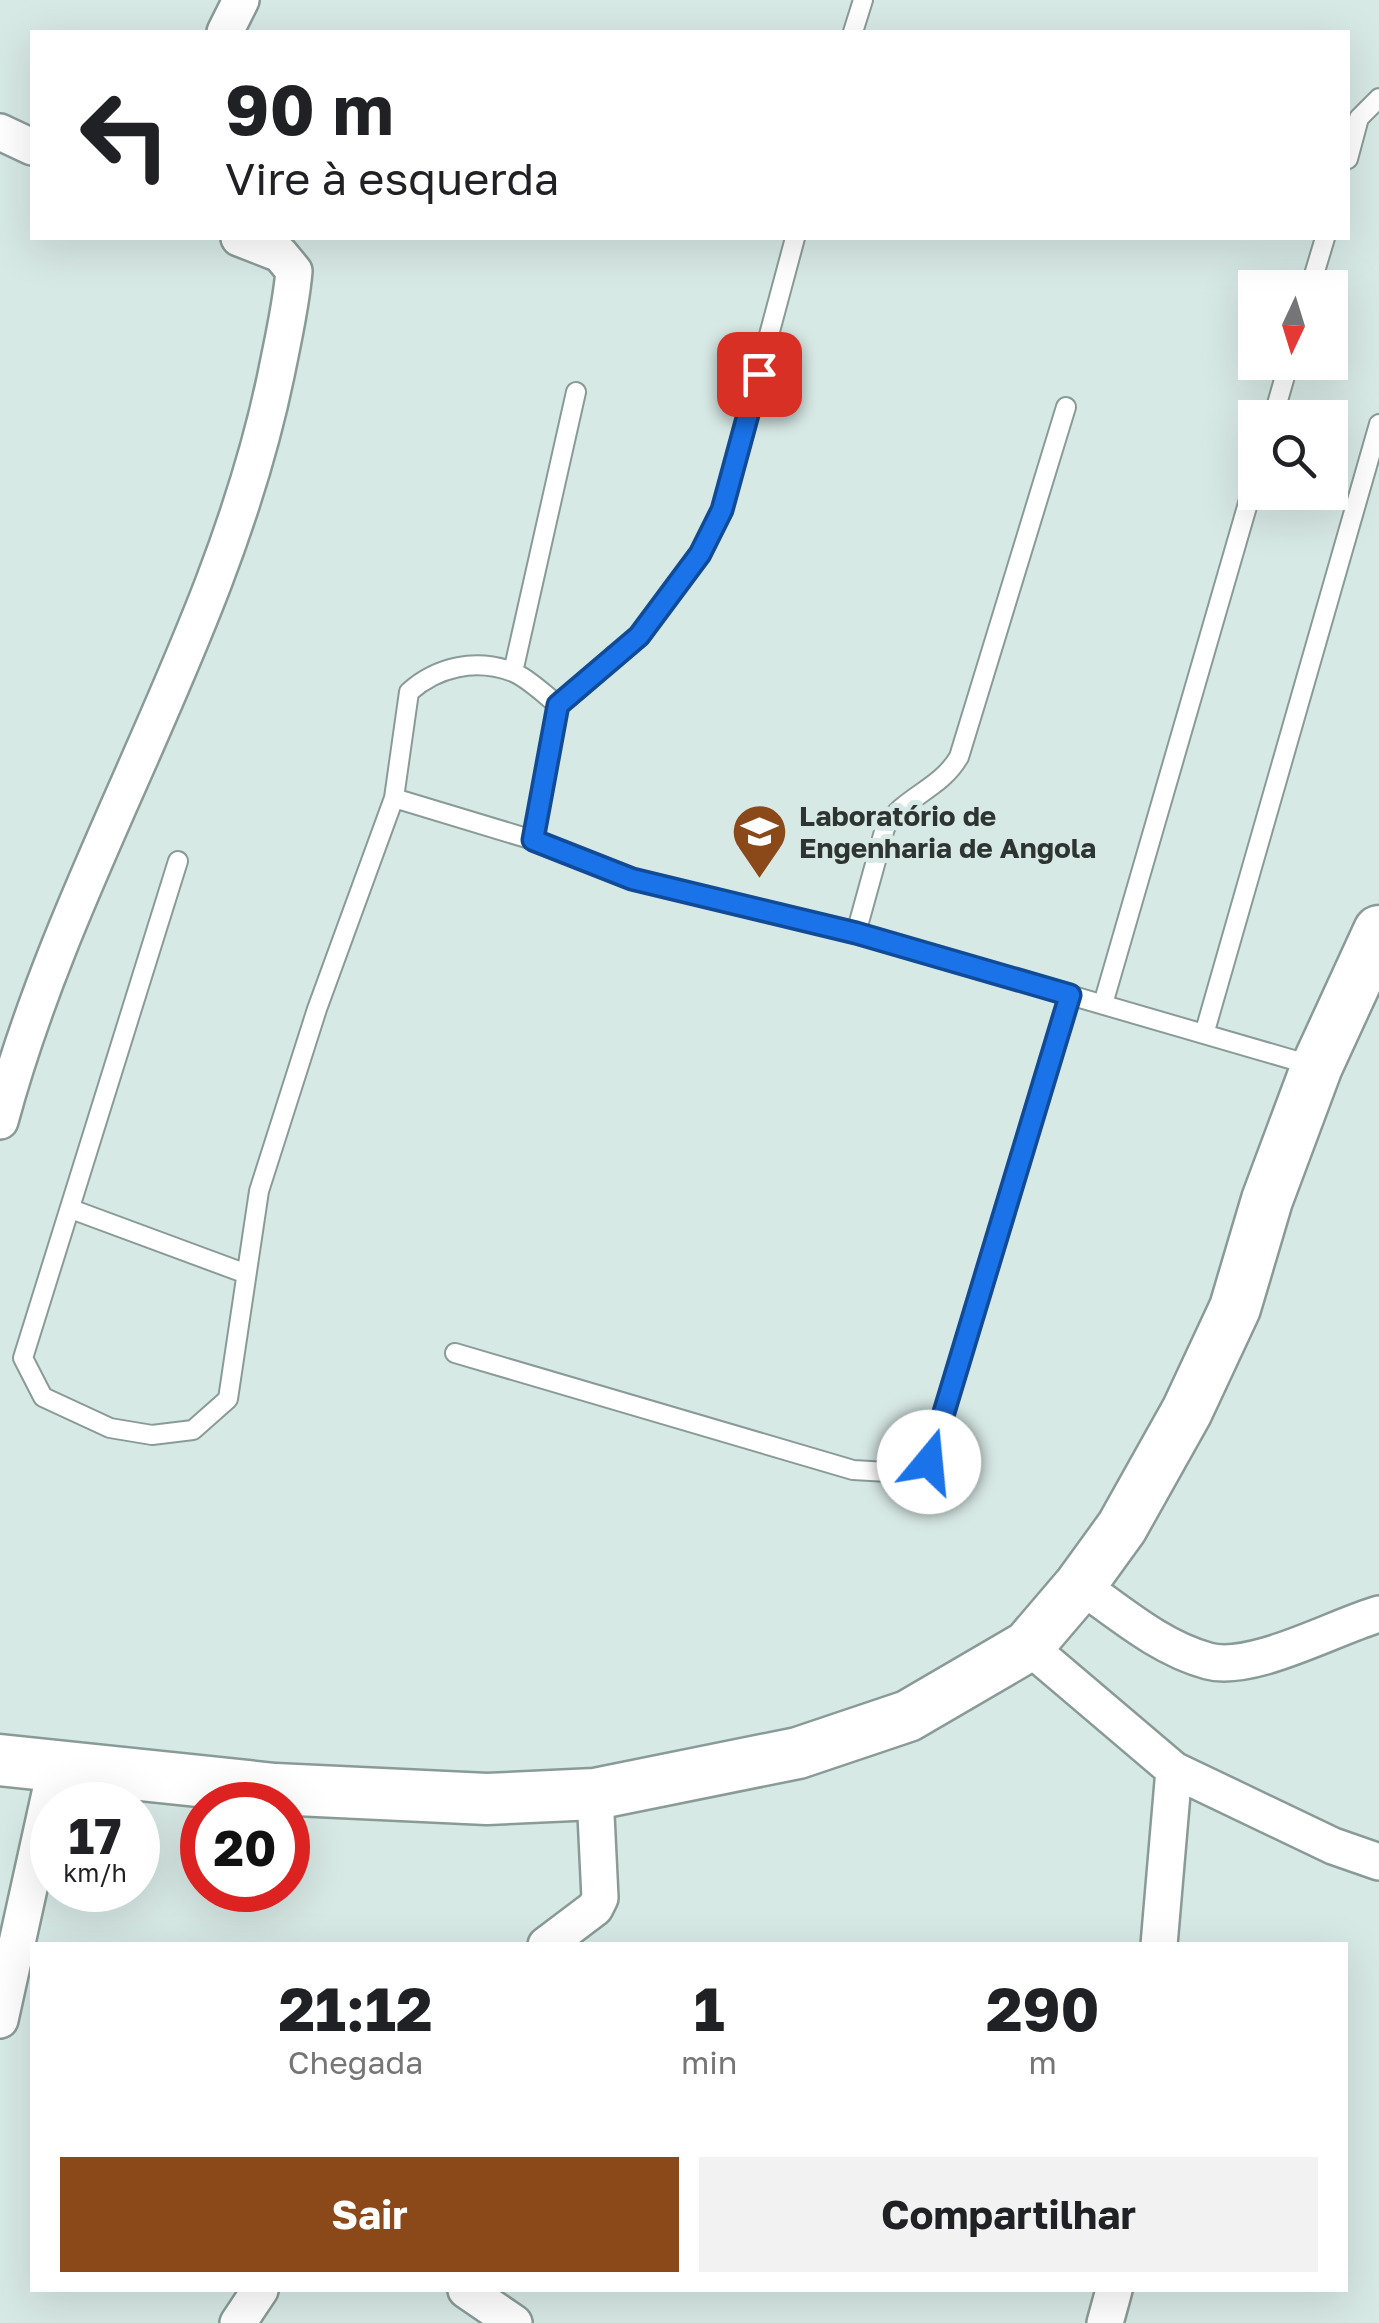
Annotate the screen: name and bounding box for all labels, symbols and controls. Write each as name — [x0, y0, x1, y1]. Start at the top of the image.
text: 90 m — [225, 66, 394, 150]
icon: left — [60, 70, 190, 200]
text: Vire à esquerda — [225, 151, 560, 205]
north arrow — [1238, 270, 1348, 380]
map controls — [1238, 270, 1348, 510]
pin — [717, 332, 802, 417]
icon: arrive — [732, 347, 787, 402]
button: search — [1238, 400, 1348, 510]
place label: Laboratório de Engenharia de Angola — [799, 799, 1096, 864]
school or university icon: Laboratório de Engenharia de Angola — [730, 801, 790, 880]
position arrow — [877, 1410, 981, 1514]
speed limit sign: 20 — [180, 1782, 310, 1912]
text: 17 — [68, 1805, 121, 1865]
text: km/h — [63, 1857, 127, 1888]
text: 21:12 — [278, 1972, 433, 2044]
text: 1 — [694, 1972, 725, 2044]
text: 290 — [986, 1972, 1100, 2044]
text: Chegada — [288, 2043, 423, 2081]
text: min — [681, 2043, 738, 2081]
text: m — [1029, 2043, 1057, 2081]
button: Sair — [60, 2157, 679, 2272]
button: Compartilhar — [699, 2157, 1318, 2272]

